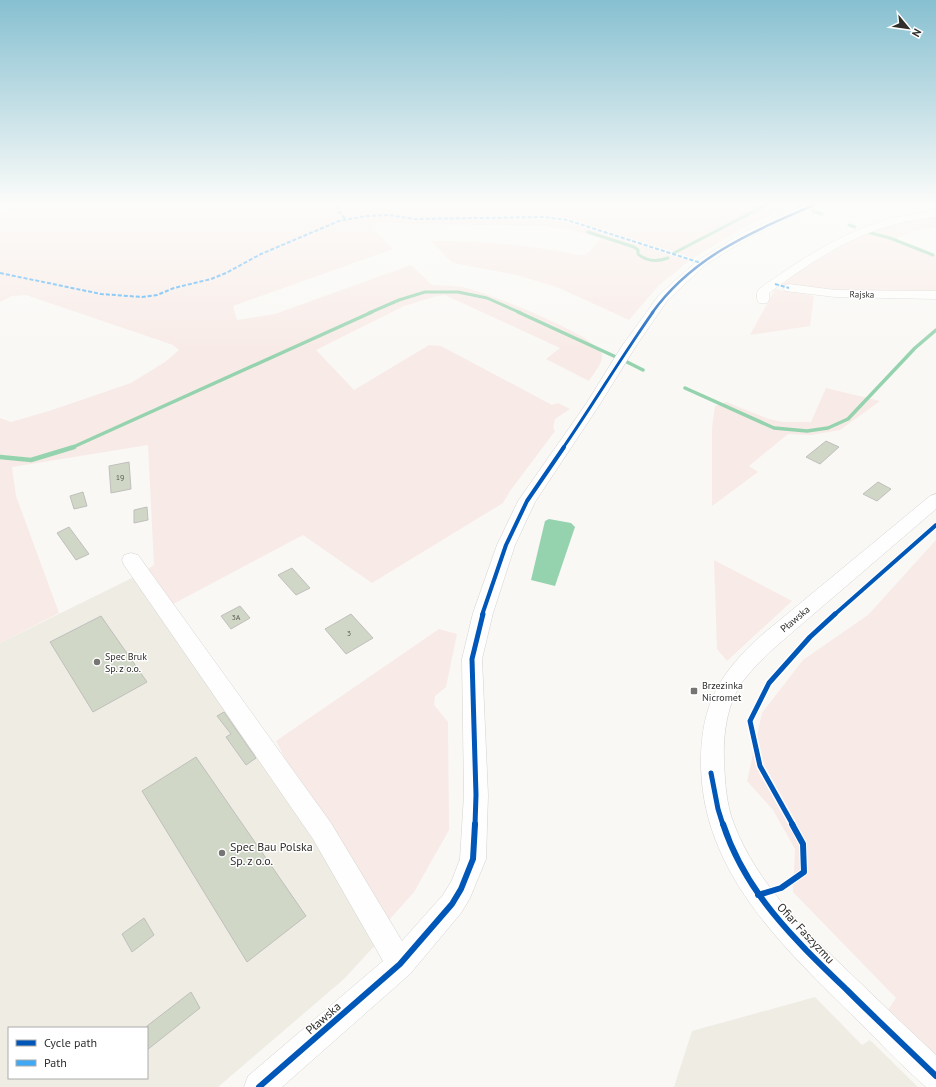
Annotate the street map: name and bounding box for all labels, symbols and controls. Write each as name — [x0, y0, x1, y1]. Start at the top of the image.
north arrow — [888, 8, 928, 48]
text: N — [909, 26, 925, 39]
street label: Rajska — [850, 288, 874, 300]
house number: 19 — [116, 472, 124, 482]
street label: Pławska — [777, 603, 813, 635]
house number: 3A — [231, 612, 241, 622]
house number: 3 — [347, 628, 351, 638]
place label: Spec Bruk Sp. z o.o. — [105, 650, 147, 675]
marker: Spec Bruk Sp. z o.o. — [92, 657, 102, 667]
place label: Brzezinka Nicromet — [702, 679, 743, 704]
marker: Brzezinka Nicromet — [689, 686, 699, 696]
place label: Spec Bau Polska Sp. z o.o. — [230, 839, 313, 868]
marker: Spec Bau Polska Sp. z o.o. — [217, 848, 227, 858]
street label: Ofiar Faszyzmu — [774, 900, 838, 966]
street label: Pławska — [302, 999, 344, 1037]
legend — [8, 1027, 148, 1079]
text: Cycle path — [44, 1035, 97, 1050]
text: Path — [44, 1055, 67, 1070]

